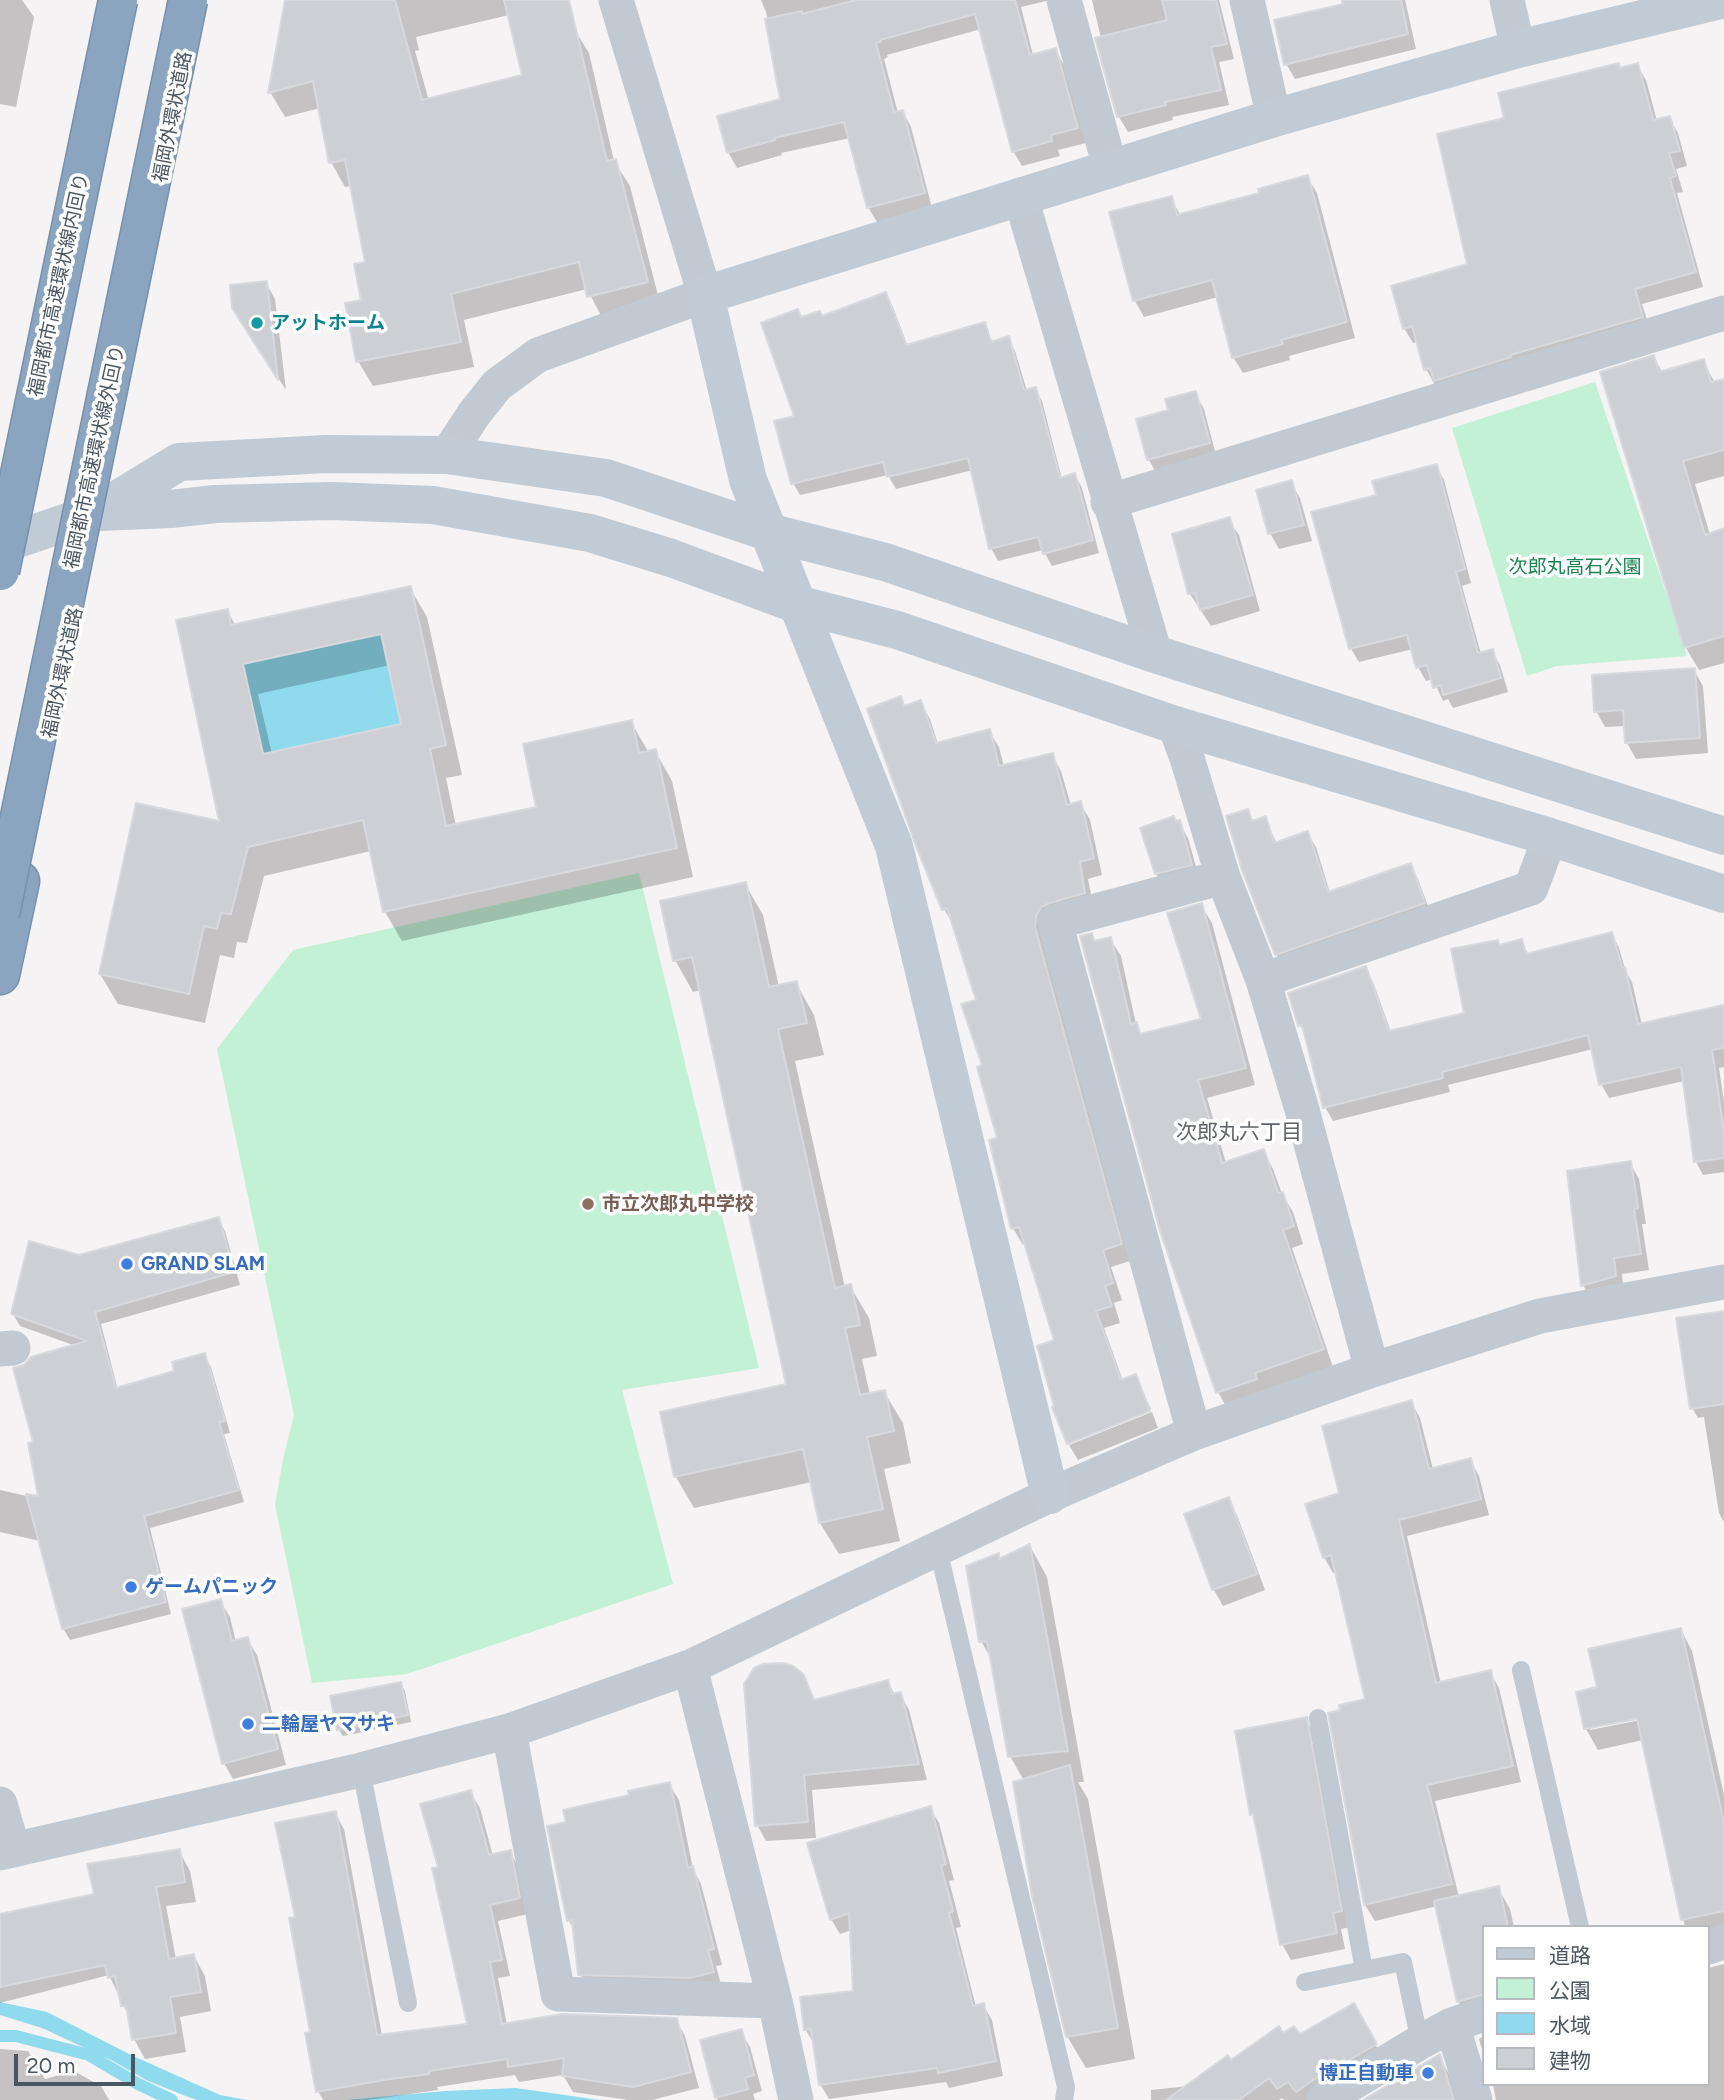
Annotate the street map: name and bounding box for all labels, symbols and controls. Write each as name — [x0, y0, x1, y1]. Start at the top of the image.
street label: 福岡外環状道路 — [149, 50, 197, 184]
street label: 福岡都市高速環状線内回り — [24, 171, 94, 399]
place label: アットホーム — [271, 312, 385, 334]
marker: アットホーム — [249, 315, 265, 331]
street label: 福岡都市高速環状線外回り — [60, 343, 130, 571]
park label: 次郎丸高石公園 — [1509, 556, 1641, 578]
street label: 福岡外環状道路 — [38, 606, 88, 740]
district label: 次郎丸六丁目 — [1176, 1120, 1302, 1146]
place label: 市立次郎丸中学校 — [602, 1193, 754, 1215]
marker: 市立次郎丸中学校 — [580, 1196, 596, 1212]
place label: GRAND SLAM — [141, 1253, 265, 1275]
marker: GRAND SLAM — [119, 1256, 135, 1272]
place label: ゲームパニック — [145, 1576, 278, 1598]
marker: ゲームパニック — [123, 1579, 139, 1595]
place label: 二輪屋ヤマサキ — [262, 1713, 395, 1735]
marker: 二輪屋ヤマサキ — [240, 1716, 256, 1732]
legend — [1482, 1925, 1710, 2086]
text: 道路 — [1549, 1943, 1591, 1968]
text: 公園 — [1549, 1978, 1591, 2003]
text: 水域 — [1549, 2013, 1591, 2038]
scale bar — [18, 2040, 138, 2084]
text: 建物 — [1549, 2048, 1591, 2073]
text: 20 m — [27, 2053, 75, 2078]
place label: 博正自動車 — [1319, 2062, 1414, 2084]
marker: 博正自動車 — [1420, 2065, 1436, 2081]

